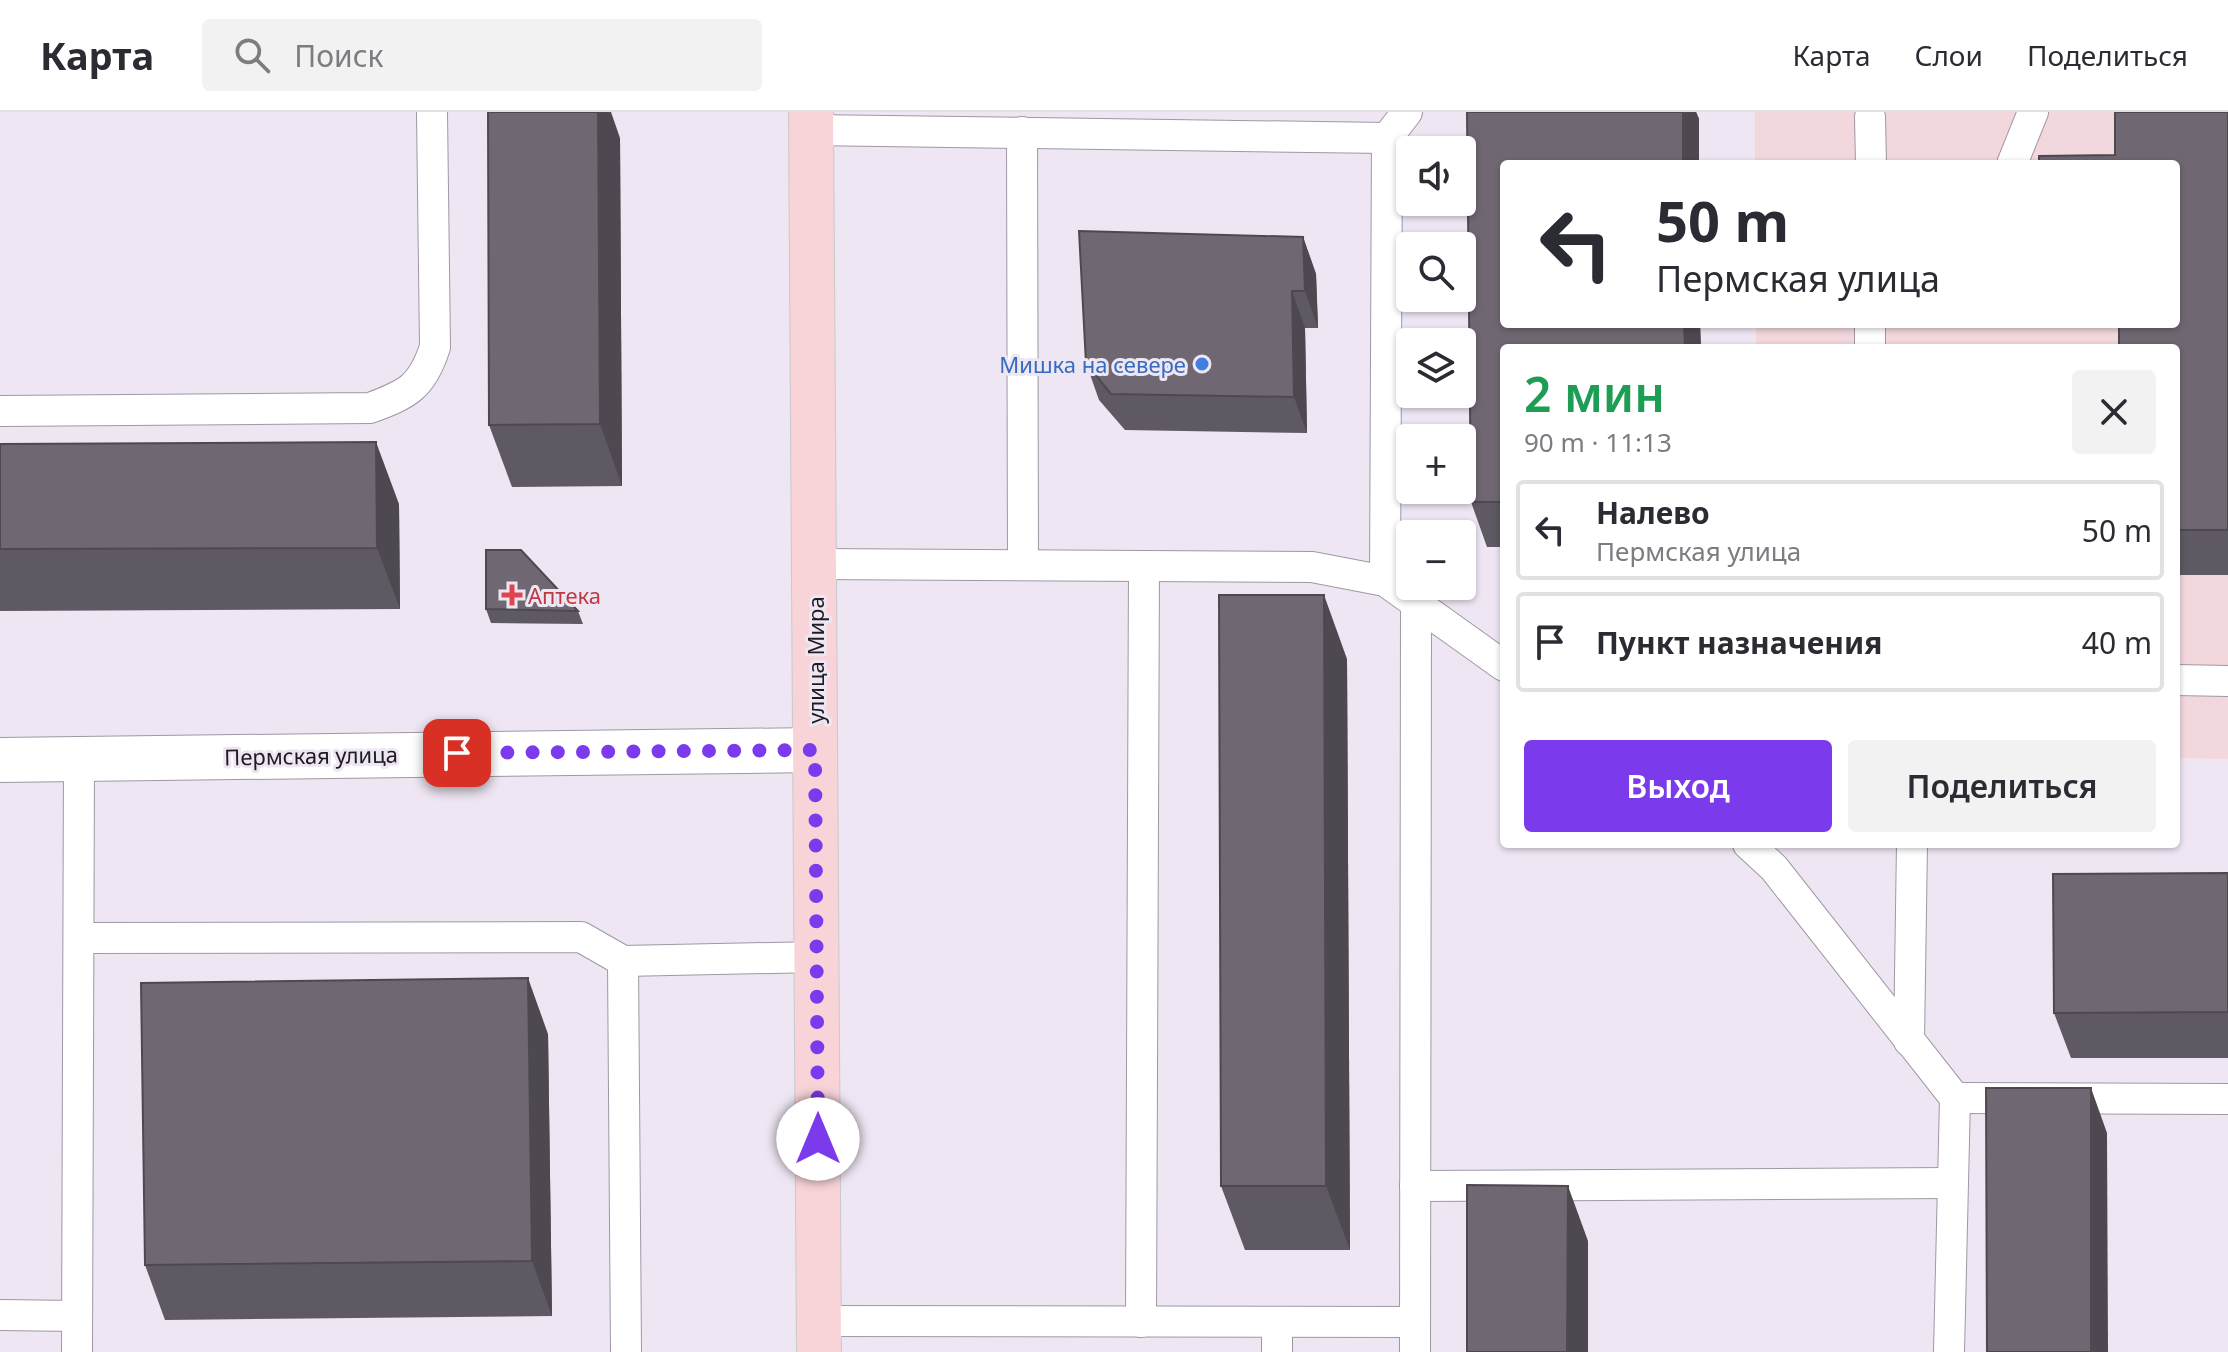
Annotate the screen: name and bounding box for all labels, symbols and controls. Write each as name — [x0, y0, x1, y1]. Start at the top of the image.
search box — [202, 19, 762, 91]
text: Карта — [40, 29, 154, 81]
icon: search — [230, 33, 274, 77]
text: Поиск — [294, 35, 383, 76]
text: Карта — [1792, 36, 1871, 74]
text: Слои — [1915, 36, 1983, 74]
text: Поделиться — [2027, 36, 2188, 74]
map controls — [1396, 136, 1476, 600]
button: sound — [1396, 136, 1476, 216]
text: 50 m — [1656, 182, 1789, 258]
icon: left — [1524, 192, 1628, 296]
button: search — [1396, 232, 1476, 312]
text: Пермская улица — [1656, 254, 1940, 303]
button: layers — [1396, 328, 1476, 408]
place label: Мишка на севере — [999, 349, 1186, 379]
marker: Мишка на севере — [1193, 355, 1211, 373]
text: 2 мин — [1524, 361, 1665, 426]
button: close — [2072, 370, 2156, 454]
button: + — [1396, 424, 1476, 504]
text: 90 m · 11:13 — [1524, 424, 1672, 460]
text: Налево — [1596, 492, 1710, 533]
icon: left — [1528, 508, 1572, 552]
text: 50 m — [2082, 510, 2152, 551]
button: − — [1396, 520, 1476, 600]
text: Пермская улица — [1596, 533, 1801, 569]
place label: Аптека — [528, 580, 601, 610]
marker: Аптека — [503, 586, 521, 604]
street label: улица Мира — [800, 596, 830, 724]
icon: arrive — [1528, 620, 1572, 664]
text: Пункт назначения — [1596, 622, 1882, 663]
text: 40 m — [2082, 622, 2152, 663]
pin — [423, 719, 491, 787]
icon: arrive — [435, 731, 479, 775]
street label: Пермская улица — [224, 738, 398, 772]
button: Выход — [1524, 740, 1832, 832]
button: Поделиться — [1848, 740, 2156, 832]
position arrow — [776, 1097, 860, 1181]

